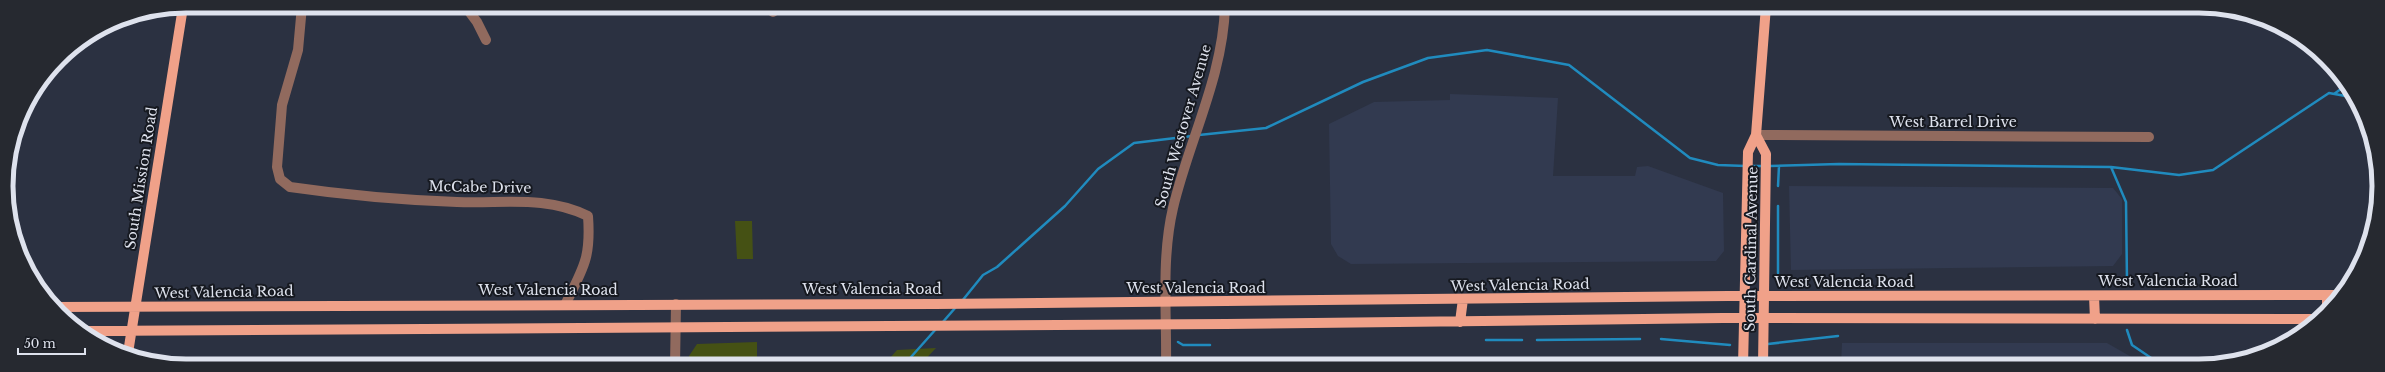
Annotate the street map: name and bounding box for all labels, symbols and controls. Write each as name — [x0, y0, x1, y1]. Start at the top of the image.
street label: South Westover Avenue — [1151, 42, 1215, 210]
street label: South Mission Road — [121, 105, 161, 251]
street label: West Barrel Drive — [1888, 113, 2017, 131]
street label: South Cardinal Avenue — [1741, 166, 1761, 332]
street label: McCabe Drive — [429, 177, 531, 197]
street label: West Valencia Road — [2097, 272, 2238, 290]
street label: West Valencia Road — [1773, 273, 1914, 291]
street label: West Valencia Road — [1449, 275, 1590, 295]
street label: West Valencia Road — [1125, 279, 1266, 297]
street label: West Valencia Road — [801, 280, 942, 298]
street label: West Valencia Road — [477, 281, 618, 299]
street label: West Valencia Road — [153, 282, 294, 302]
scale bar — [18, 330, 85, 356]
text: 50 m — [24, 336, 56, 351]

